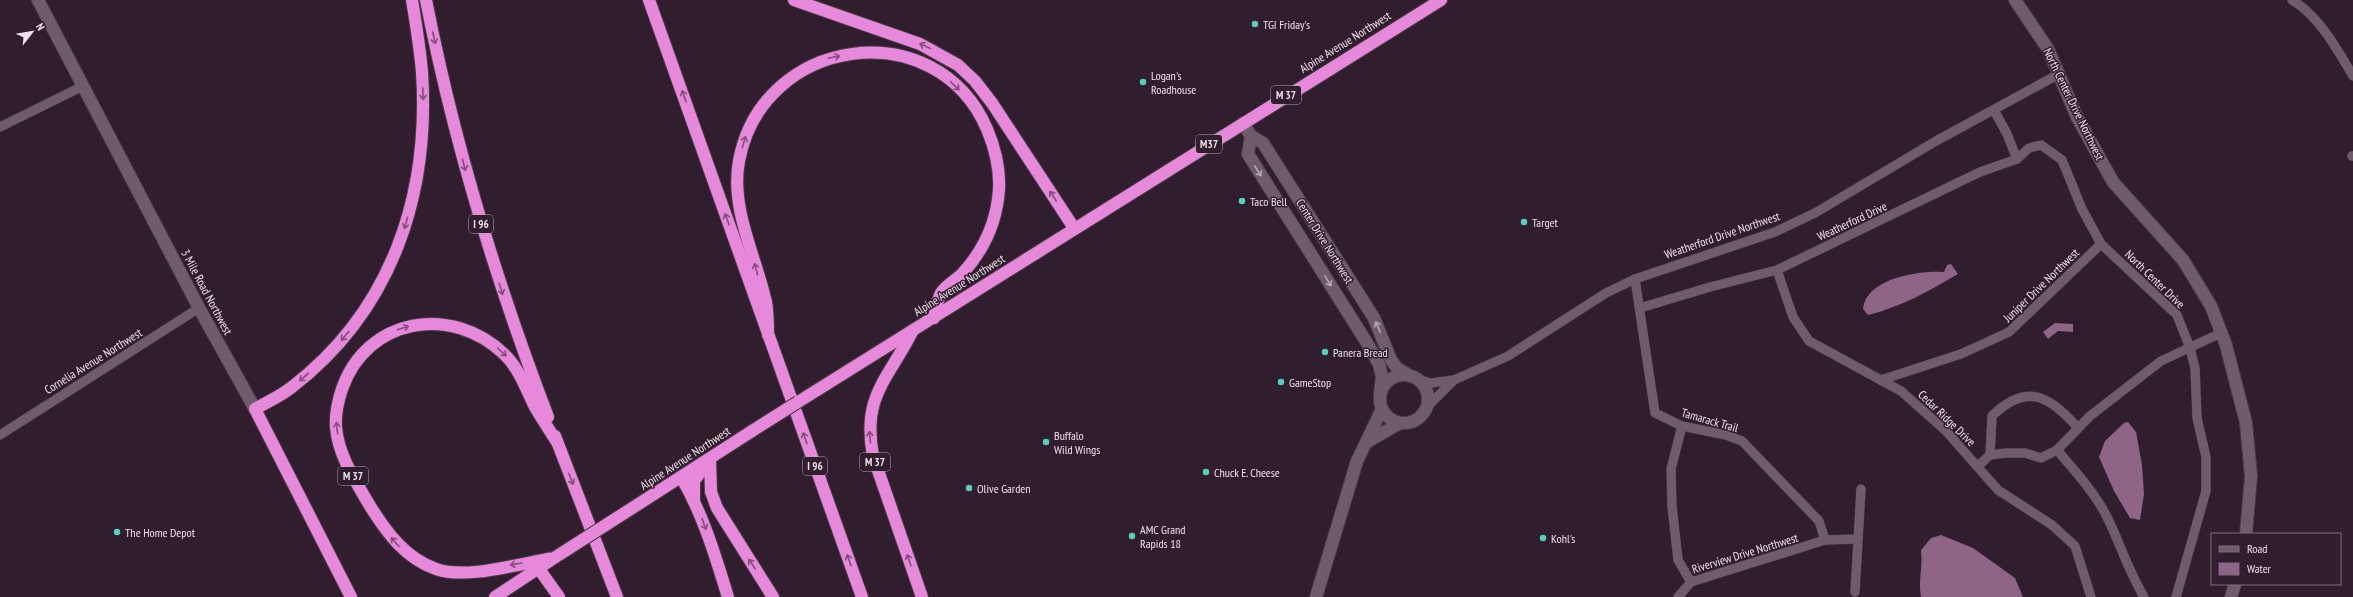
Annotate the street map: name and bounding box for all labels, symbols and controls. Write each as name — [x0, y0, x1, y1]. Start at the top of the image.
street label: Alpine Avenue Northwest — [1297, 8, 1394, 76]
north arrow — [12, 12, 52, 52]
place label: TGI Friday's — [1263, 17, 1310, 32]
marker: TGI Friday's — [1250, 19, 1260, 29]
text: N — [33, 21, 48, 33]
one-way arrow — [430, 31, 438, 44]
one-way arrow — [920, 42, 932, 49]
street label: North Center Drive Northwest — [2040, 45, 2108, 163]
one-way arrow — [827, 53, 840, 61]
place label: Logan's Roadhouse — [1151, 68, 1196, 97]
marker: Logan's Roadhouse — [1138, 77, 1148, 87]
one-way arrow — [950, 81, 960, 91]
road number: M 37 — [1271, 86, 1301, 104]
one-way arrow — [419, 87, 426, 100]
one-way arrow — [679, 91, 687, 103]
road number: M37 — [1196, 135, 1222, 153]
one-way arrow — [741, 136, 748, 149]
one-way arrow — [461, 158, 468, 171]
one-way arrow — [1254, 166, 1263, 177]
one-way arrow — [1049, 191, 1057, 202]
place label: Taco Bell — [1250, 194, 1287, 209]
marker: Taco Bell — [1237, 196, 1247, 206]
street label: Center Drive Northwest — [1293, 196, 1357, 287]
street label: Weatherford Drive — [1815, 198, 1889, 244]
street label: Weatherford Drive Northwest — [1662, 208, 1782, 262]
one-way arrow — [723, 213, 731, 225]
road number: I 96 — [469, 215, 493, 233]
place label: Target — [1532, 215, 1559, 230]
one-way arrow — [402, 216, 409, 229]
marker: Target — [1519, 217, 1529, 227]
street label: Juniper Drive Northwest — [1999, 245, 2082, 326]
street label: 3 Mile Road Northwest — [178, 247, 236, 338]
street label: North Center Drive — [2122, 247, 2188, 311]
street label: Alpine Avenue Northwest — [911, 251, 1008, 319]
one-way arrow — [752, 263, 759, 276]
one-way arrow — [1324, 275, 1332, 286]
one-way arrow — [498, 283, 506, 295]
one-way arrow — [1374, 321, 1381, 333]
one-way arrow — [397, 324, 410, 331]
street label: Cornelia Avenue Northwest — [41, 325, 145, 397]
one-way arrow — [340, 331, 349, 341]
place label: Panera Bread — [1333, 345, 1388, 360]
one-way arrow — [496, 347, 506, 356]
marker: Panera Bread — [1320, 347, 1330, 357]
one-way arrow — [298, 372, 309, 381]
place label: GameStop — [1289, 375, 1331, 390]
marker: GameStop — [1276, 377, 1286, 387]
street label: Cedar Ridge Drive — [1915, 387, 1979, 449]
street label: Tamarack Trail — [1680, 405, 1740, 435]
one-way arrow — [333, 422, 341, 435]
street label: Alpine Avenue Northwest — [637, 423, 734, 493]
place label: Buffalo Wild Wings — [1054, 428, 1100, 457]
one-way arrow — [866, 431, 874, 444]
one-way arrow — [801, 432, 809, 444]
marker: Buffalo Wild Wings — [1041, 437, 1051, 447]
road number: M 37 — [860, 453, 890, 471]
road number: I 96 — [803, 457, 827, 475]
place label: Chuck E. Cheese — [1214, 465, 1280, 480]
road number: M 37 — [338, 467, 368, 485]
marker: Chuck E. Cheese — [1201, 467, 1211, 477]
one-way arrow — [568, 472, 576, 484]
place label: Olive Garden — [977, 481, 1031, 496]
marker: Olive Garden — [964, 483, 974, 493]
one-way arrow — [701, 518, 708, 531]
place label: AMC Grand Rapids 18 — [1140, 522, 1185, 551]
place label: The Home Depot — [125, 525, 196, 540]
marker: The Home Depot — [112, 527, 122, 537]
street label: Riverview Drive Northwest — [1690, 530, 1801, 576]
marker: AMC Grand Rapids 18 — [1127, 531, 1137, 541]
place label: Kohl's — [1551, 531, 1575, 546]
marker: Kohl's — [1538, 533, 1548, 543]
legend — [2211, 533, 2341, 585]
one-way arrow — [391, 537, 400, 547]
text: Road — [2247, 541, 2267, 556]
one-way arrow — [845, 554, 852, 567]
one-way arrow — [905, 554, 912, 567]
one-way arrow — [748, 559, 756, 570]
one-way arrow — [509, 561, 522, 569]
text: Water — [2247, 561, 2272, 576]

